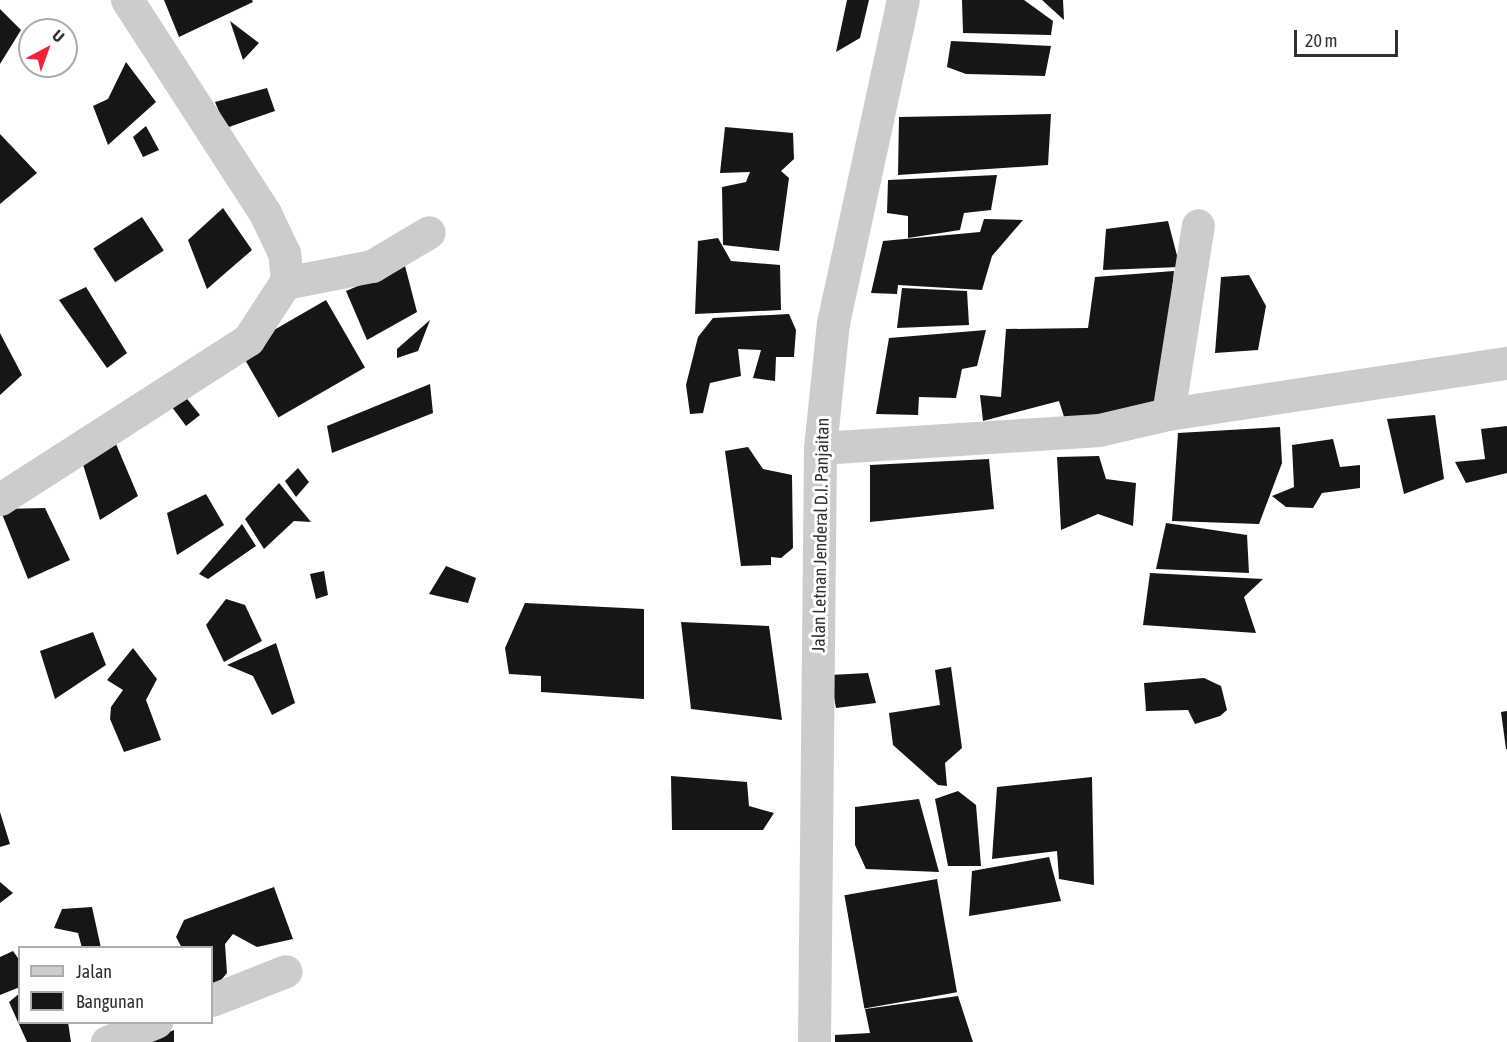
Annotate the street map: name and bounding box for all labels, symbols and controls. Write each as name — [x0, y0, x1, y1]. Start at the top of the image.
north arrow — [18, 18, 78, 78]
scale bar — [1297, 18, 1400, 56]
text: U — [49, 26, 68, 46]
text: 20 m — [1305, 30, 1337, 51]
street label: Jalan Letnan Jenderal D.I. Panjaitan — [808, 417, 834, 653]
legend — [18, 946, 213, 1024]
text: Jalan — [76, 961, 112, 982]
text: Bangunan — [76, 991, 144, 1012]

